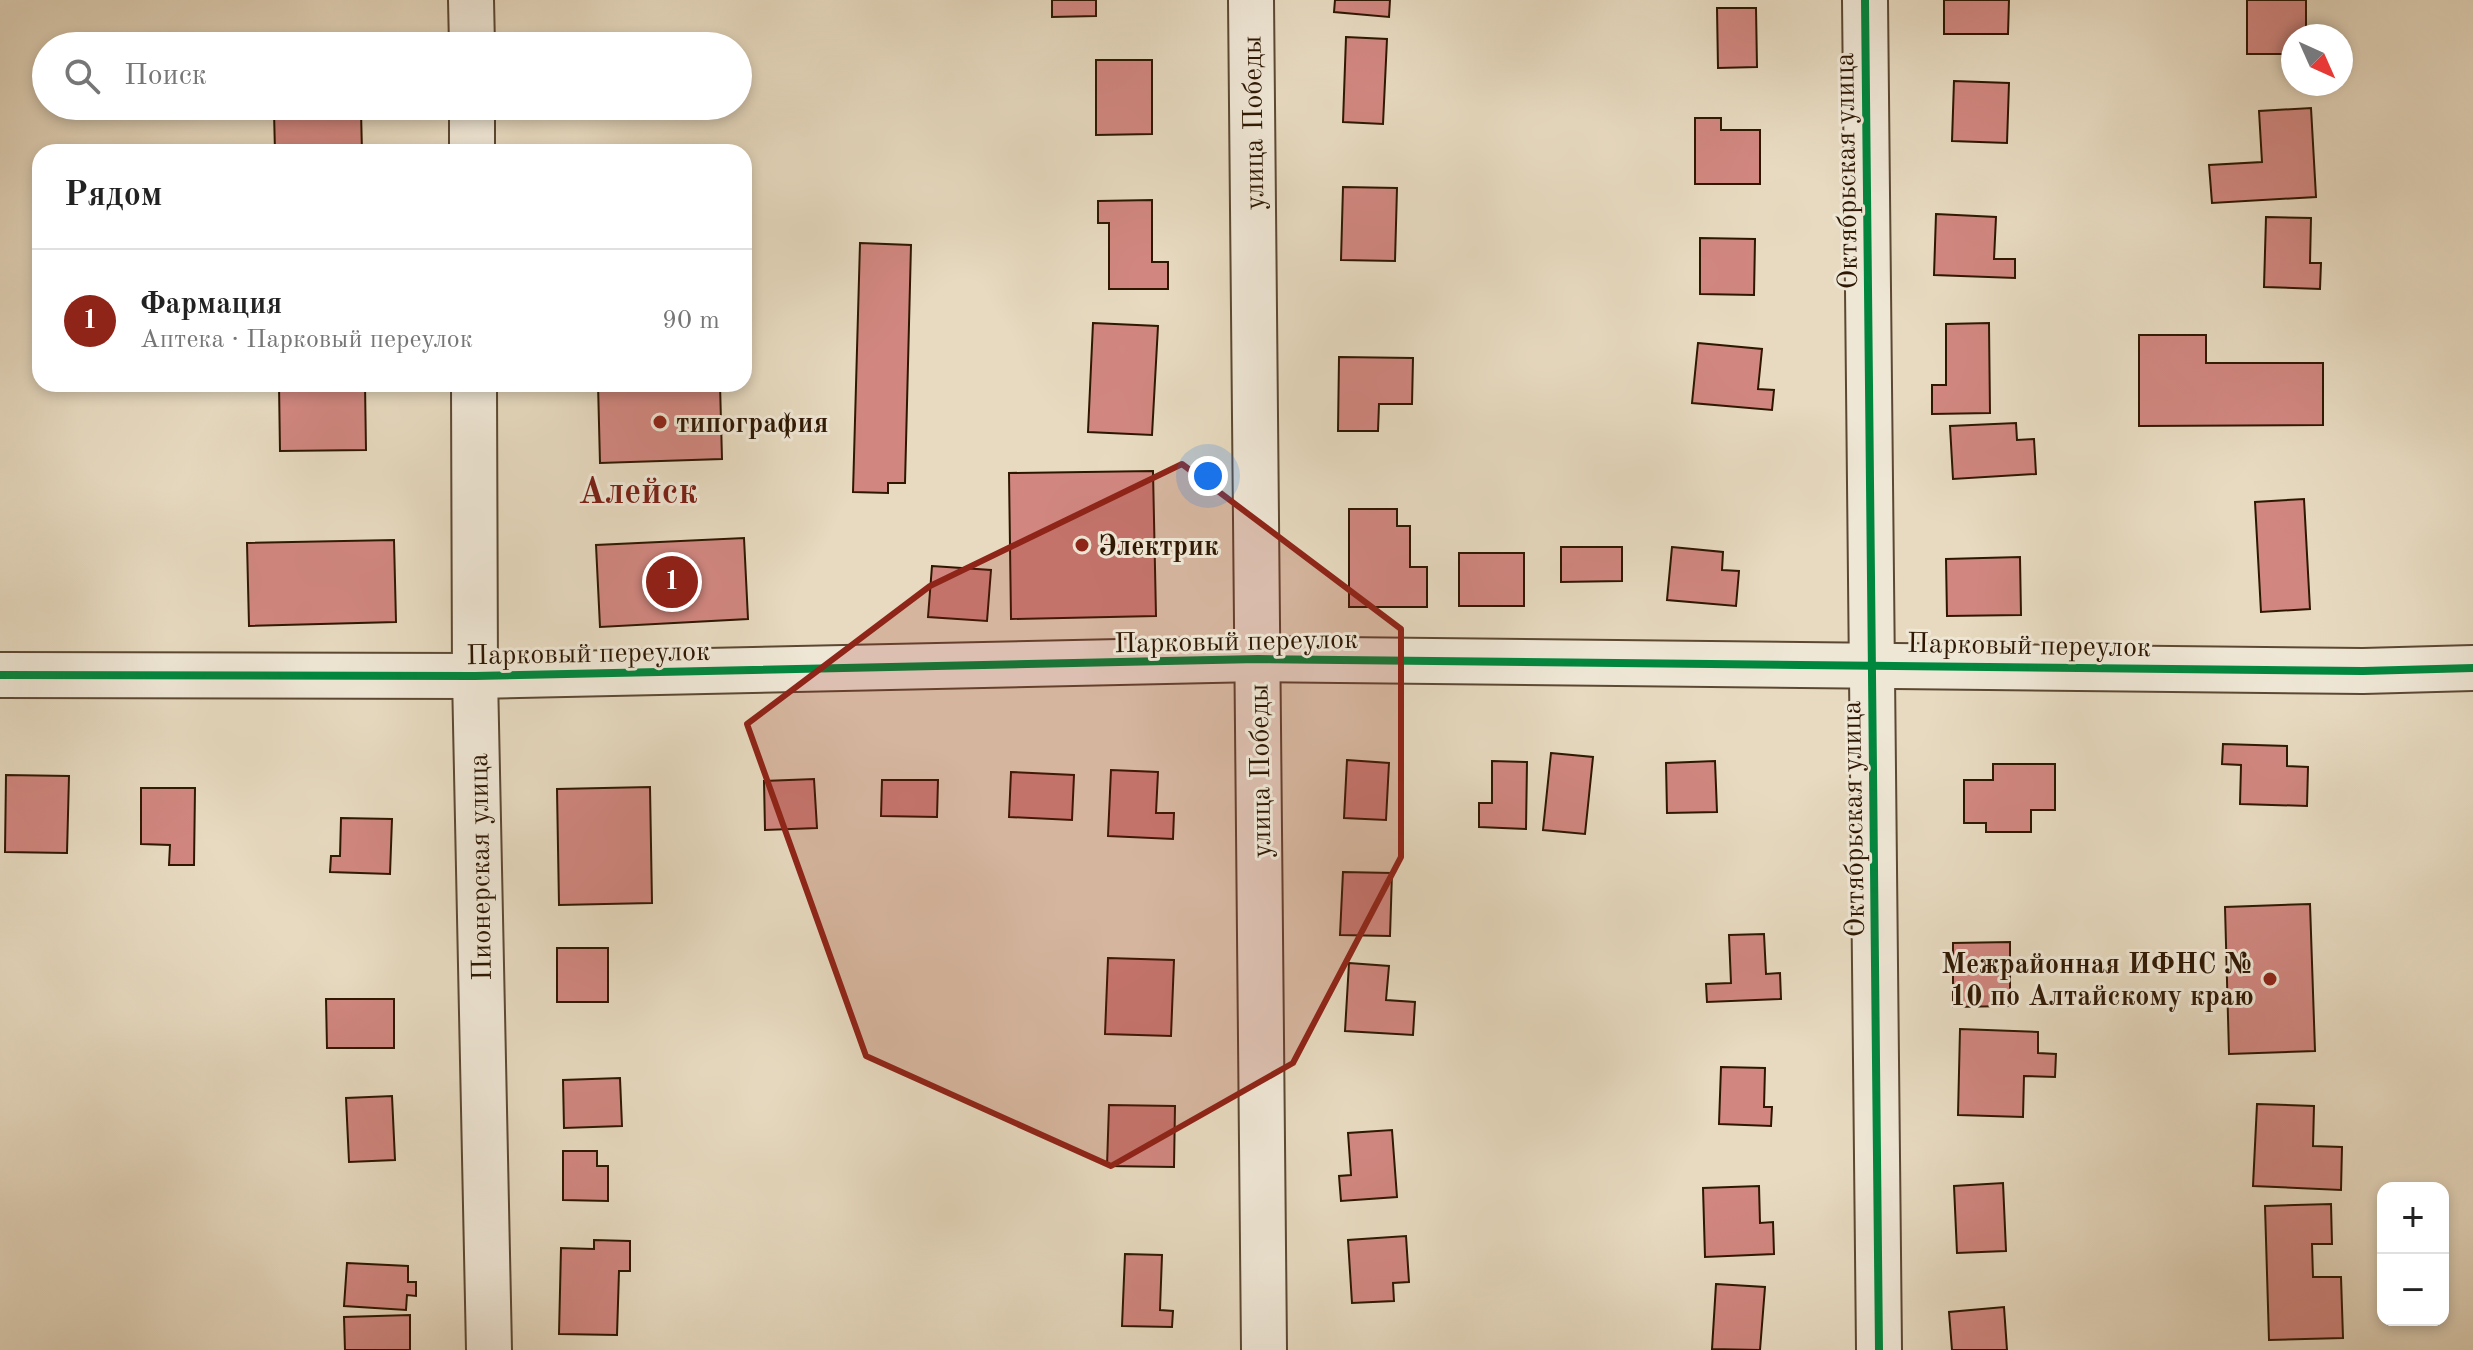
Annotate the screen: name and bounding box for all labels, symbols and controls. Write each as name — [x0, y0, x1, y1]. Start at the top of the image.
north arrow — [2281, 24, 2353, 96]
search box — [32, 32, 752, 120]
street label: улица Победы — [1239, 36, 1271, 210]
street label: Октябрьская улица — [1832, 52, 1864, 290]
icon: search — [60, 54, 104, 98]
text: Поиск — [124, 61, 207, 91]
text: Рядом — [64, 179, 163, 213]
text: Фармация — [140, 290, 282, 320]
text: 1 — [82, 308, 98, 334]
text: 90 m — [662, 308, 720, 334]
text: Аптека · Парковый переулок — [140, 327, 473, 353]
place label: типография — [676, 411, 828, 439]
marker: типография — [651, 413, 669, 431]
your location — [1188, 456, 1228, 496]
district label: Алейск — [578, 476, 698, 512]
place label: Электрик — [1098, 533, 1219, 562]
marker: Электрик — [1073, 536, 1091, 554]
pin: 1 — [646, 552, 698, 612]
street label: Парковый переулок — [1114, 627, 1358, 659]
street label: Парковый переулок — [1907, 631, 2151, 663]
street label: Парковый переулок — [466, 639, 710, 671]
street label: улица Победы — [1246, 684, 1278, 858]
street label: Октябрьская улица — [1839, 700, 1871, 938]
street label: Пионерская улица — [466, 753, 498, 981]
place label: Межрайонная ИФНС № 10 по Алтайскому краю — [1941, 951, 2254, 1012]
marker: Межрайонная ИФНС № 10 по Алтайскому краю — [2261, 970, 2279, 988]
map controls — [2377, 1182, 2449, 1326]
button: + — [2377, 1182, 2449, 1254]
button: − — [2377, 1254, 2449, 1326]

